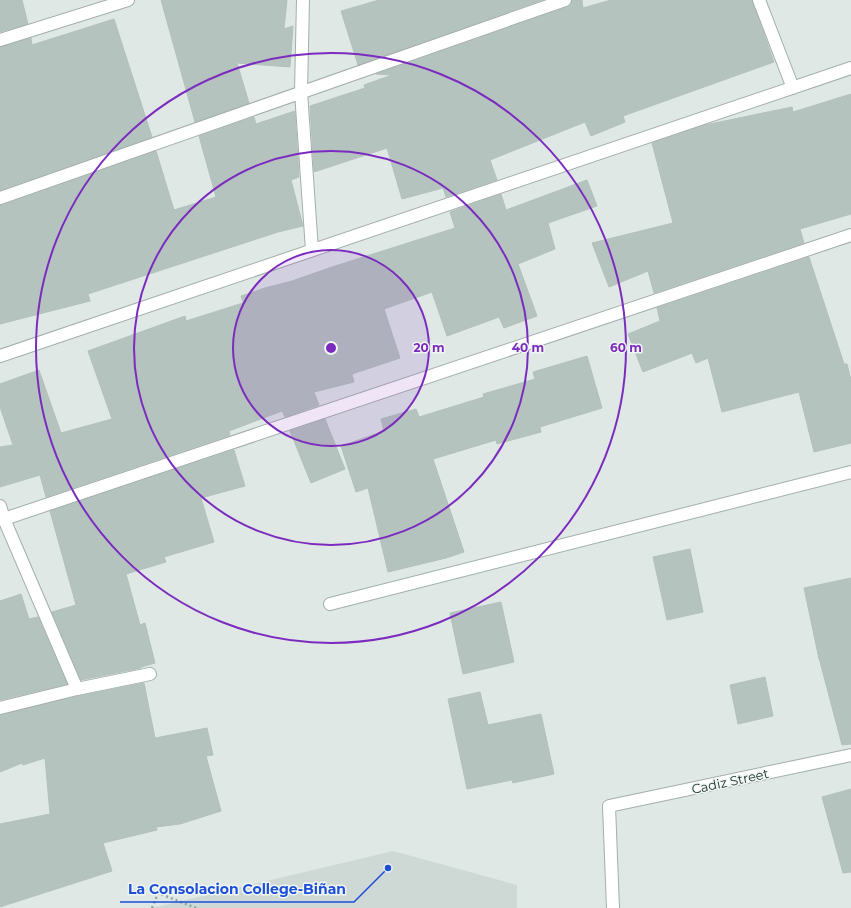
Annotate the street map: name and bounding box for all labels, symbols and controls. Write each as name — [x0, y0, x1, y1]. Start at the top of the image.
text: 20 m — [413, 340, 445, 355]
text: 40 m — [512, 340, 544, 355]
text: 60 m — [610, 340, 642, 355]
centre of rings — [324, 341, 338, 355]
street label: Cadiz Street — [690, 765, 770, 797]
callout: La Consolacion College-Biñan — [120, 876, 354, 902]
text: La Consolacion College-Biñan — [128, 880, 346, 898]

